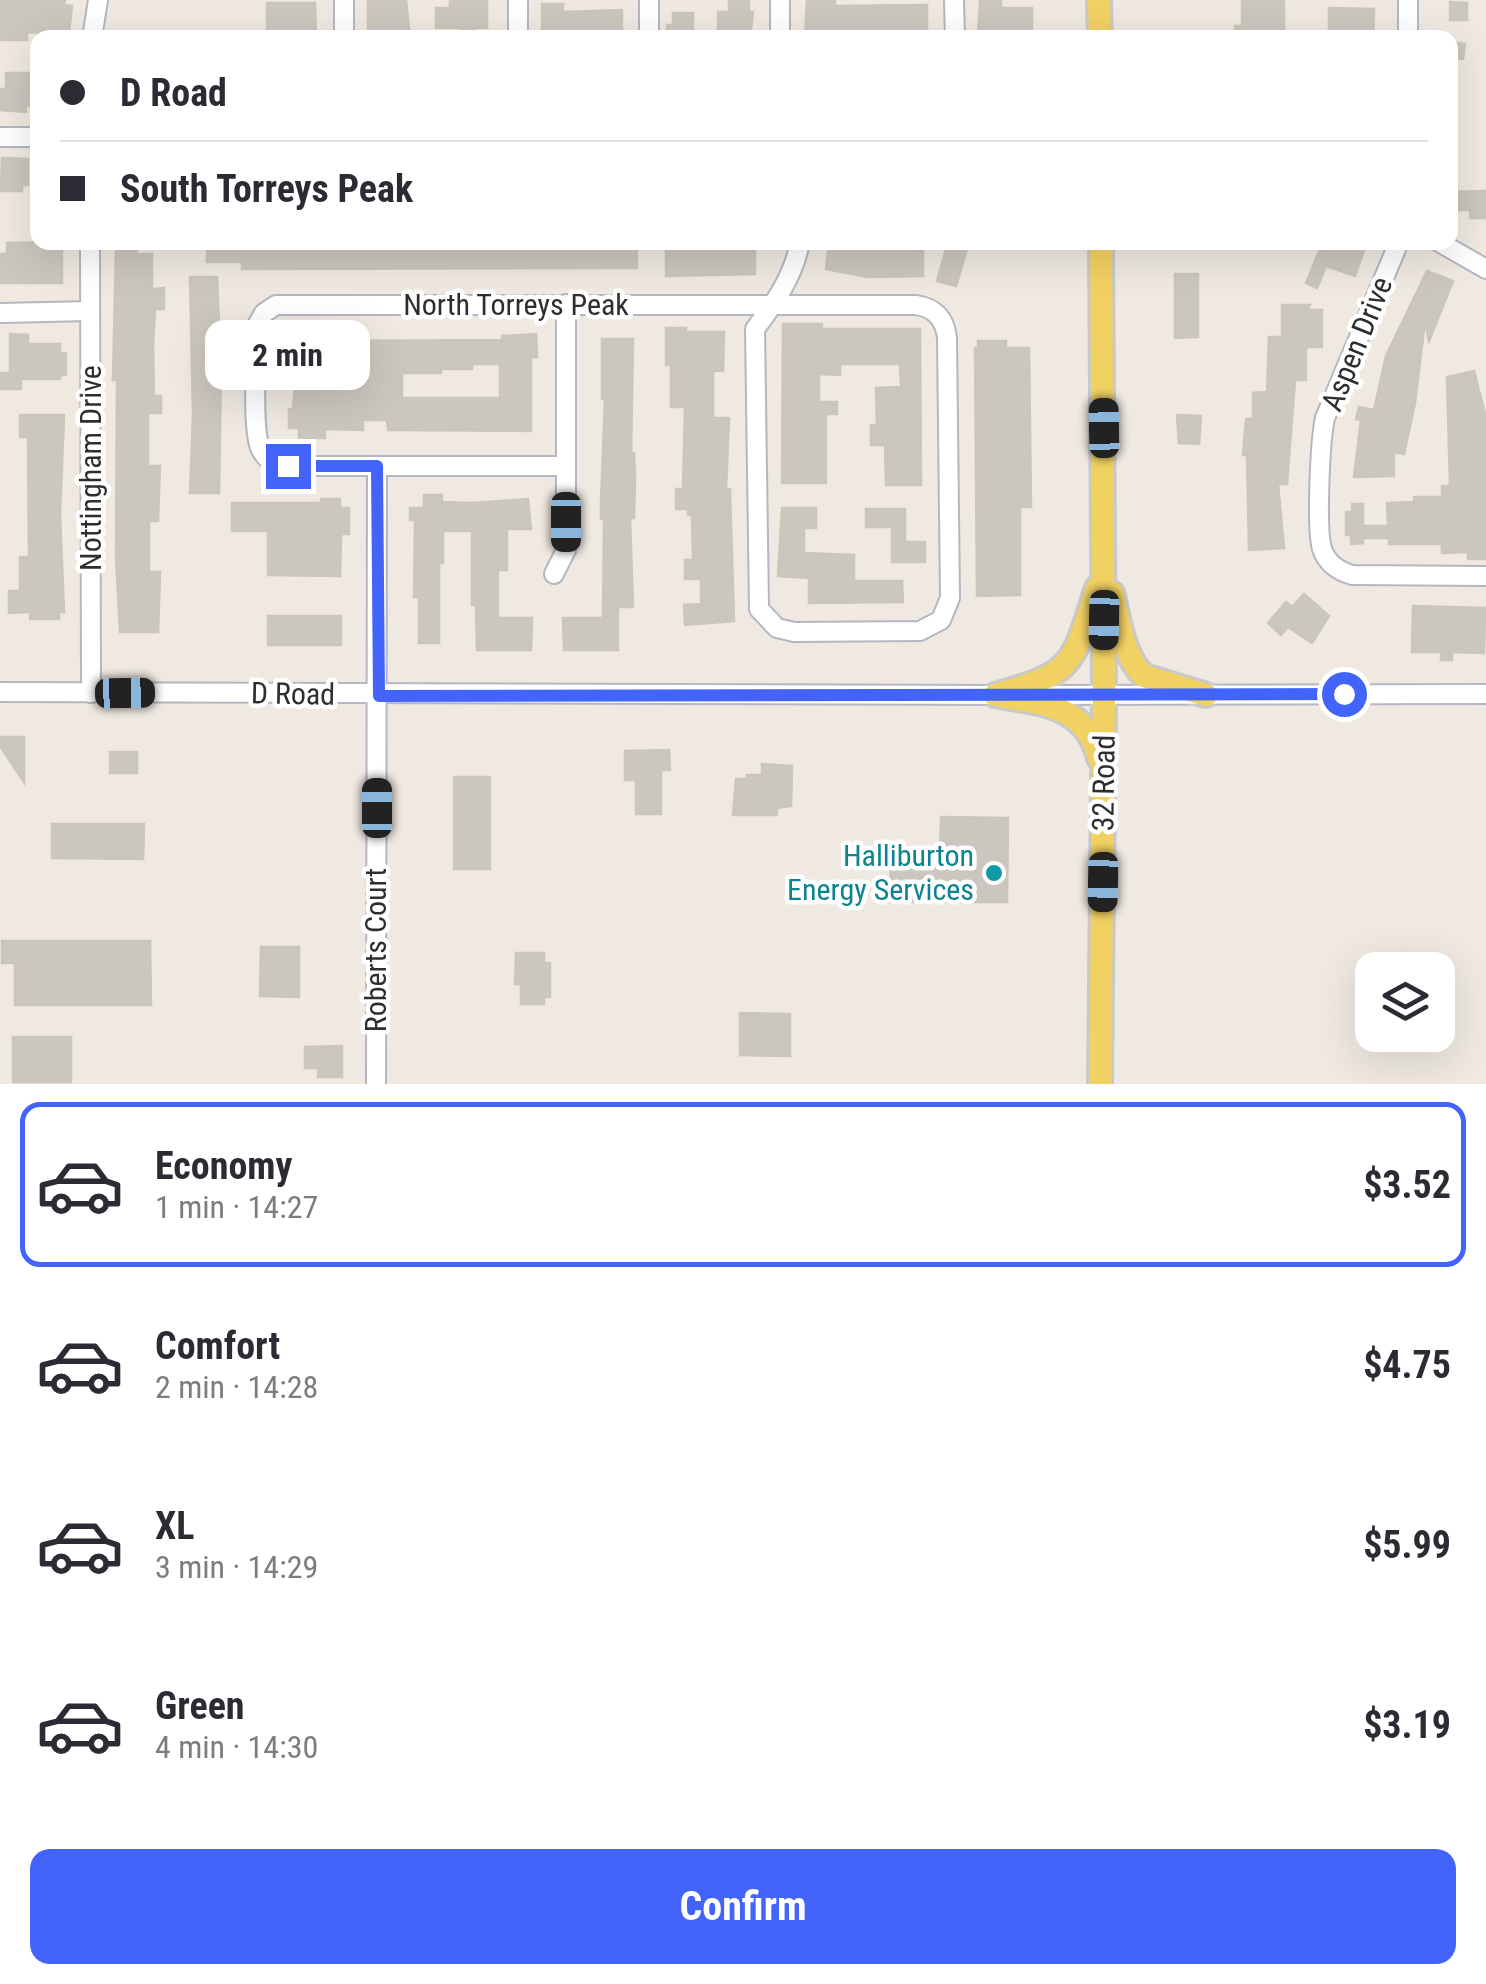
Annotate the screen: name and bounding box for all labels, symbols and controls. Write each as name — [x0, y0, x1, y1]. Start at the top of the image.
text: D Road — [120, 71, 227, 115]
text: South Torreys Peak — [120, 167, 413, 211]
street label: Aspen Drive — [1314, 272, 1399, 416]
street label: North Torreys Peak — [403, 287, 629, 322]
callout: 2 min — [206, 321, 370, 391]
text: 2 min — [252, 336, 323, 374]
street label: Nottingham Drive — [73, 365, 108, 571]
car — [1088, 398, 1120, 458]
route end — [266, 444, 311, 489]
car — [551, 492, 581, 552]
car — [1088, 590, 1120, 650]
route start — [1322, 672, 1367, 717]
street label: D Road — [251, 675, 335, 712]
car — [95, 677, 155, 709]
street label: 32 Road — [1085, 734, 1122, 832]
car — [362, 778, 392, 838]
place label: Halliburton Energy Services — [787, 838, 974, 907]
car — [1087, 852, 1119, 912]
marker: Halliburton Energy Services — [983, 862, 1005, 884]
street label: Roberts Court — [358, 868, 393, 1032]
map controls — [1355, 952, 1455, 1052]
button: layers — [1355, 952, 1455, 1052]
icon: car — [35, 1140, 125, 1230]
text: Economy — [155, 1144, 292, 1188]
text: $3.52 — [1363, 1163, 1451, 1207]
text: 1 min · 14:27 — [155, 1188, 318, 1226]
icon: car — [35, 1320, 125, 1410]
text: Comfort — [155, 1324, 280, 1368]
text: $4.75 — [1363, 1343, 1451, 1387]
text: 2 min · 14:28 — [155, 1368, 318, 1406]
icon: car — [35, 1500, 125, 1590]
text: XL — [155, 1504, 194, 1548]
text: $5.99 — [1363, 1523, 1451, 1567]
text: 3 min · 14:29 — [155, 1548, 318, 1586]
icon: car — [35, 1680, 125, 1770]
text: Green — [155, 1684, 245, 1728]
text: $3.19 — [1363, 1703, 1451, 1747]
text: 4 min · 14:30 — [155, 1728, 318, 1766]
button: Confirm — [30, 1849, 1456, 1964]

